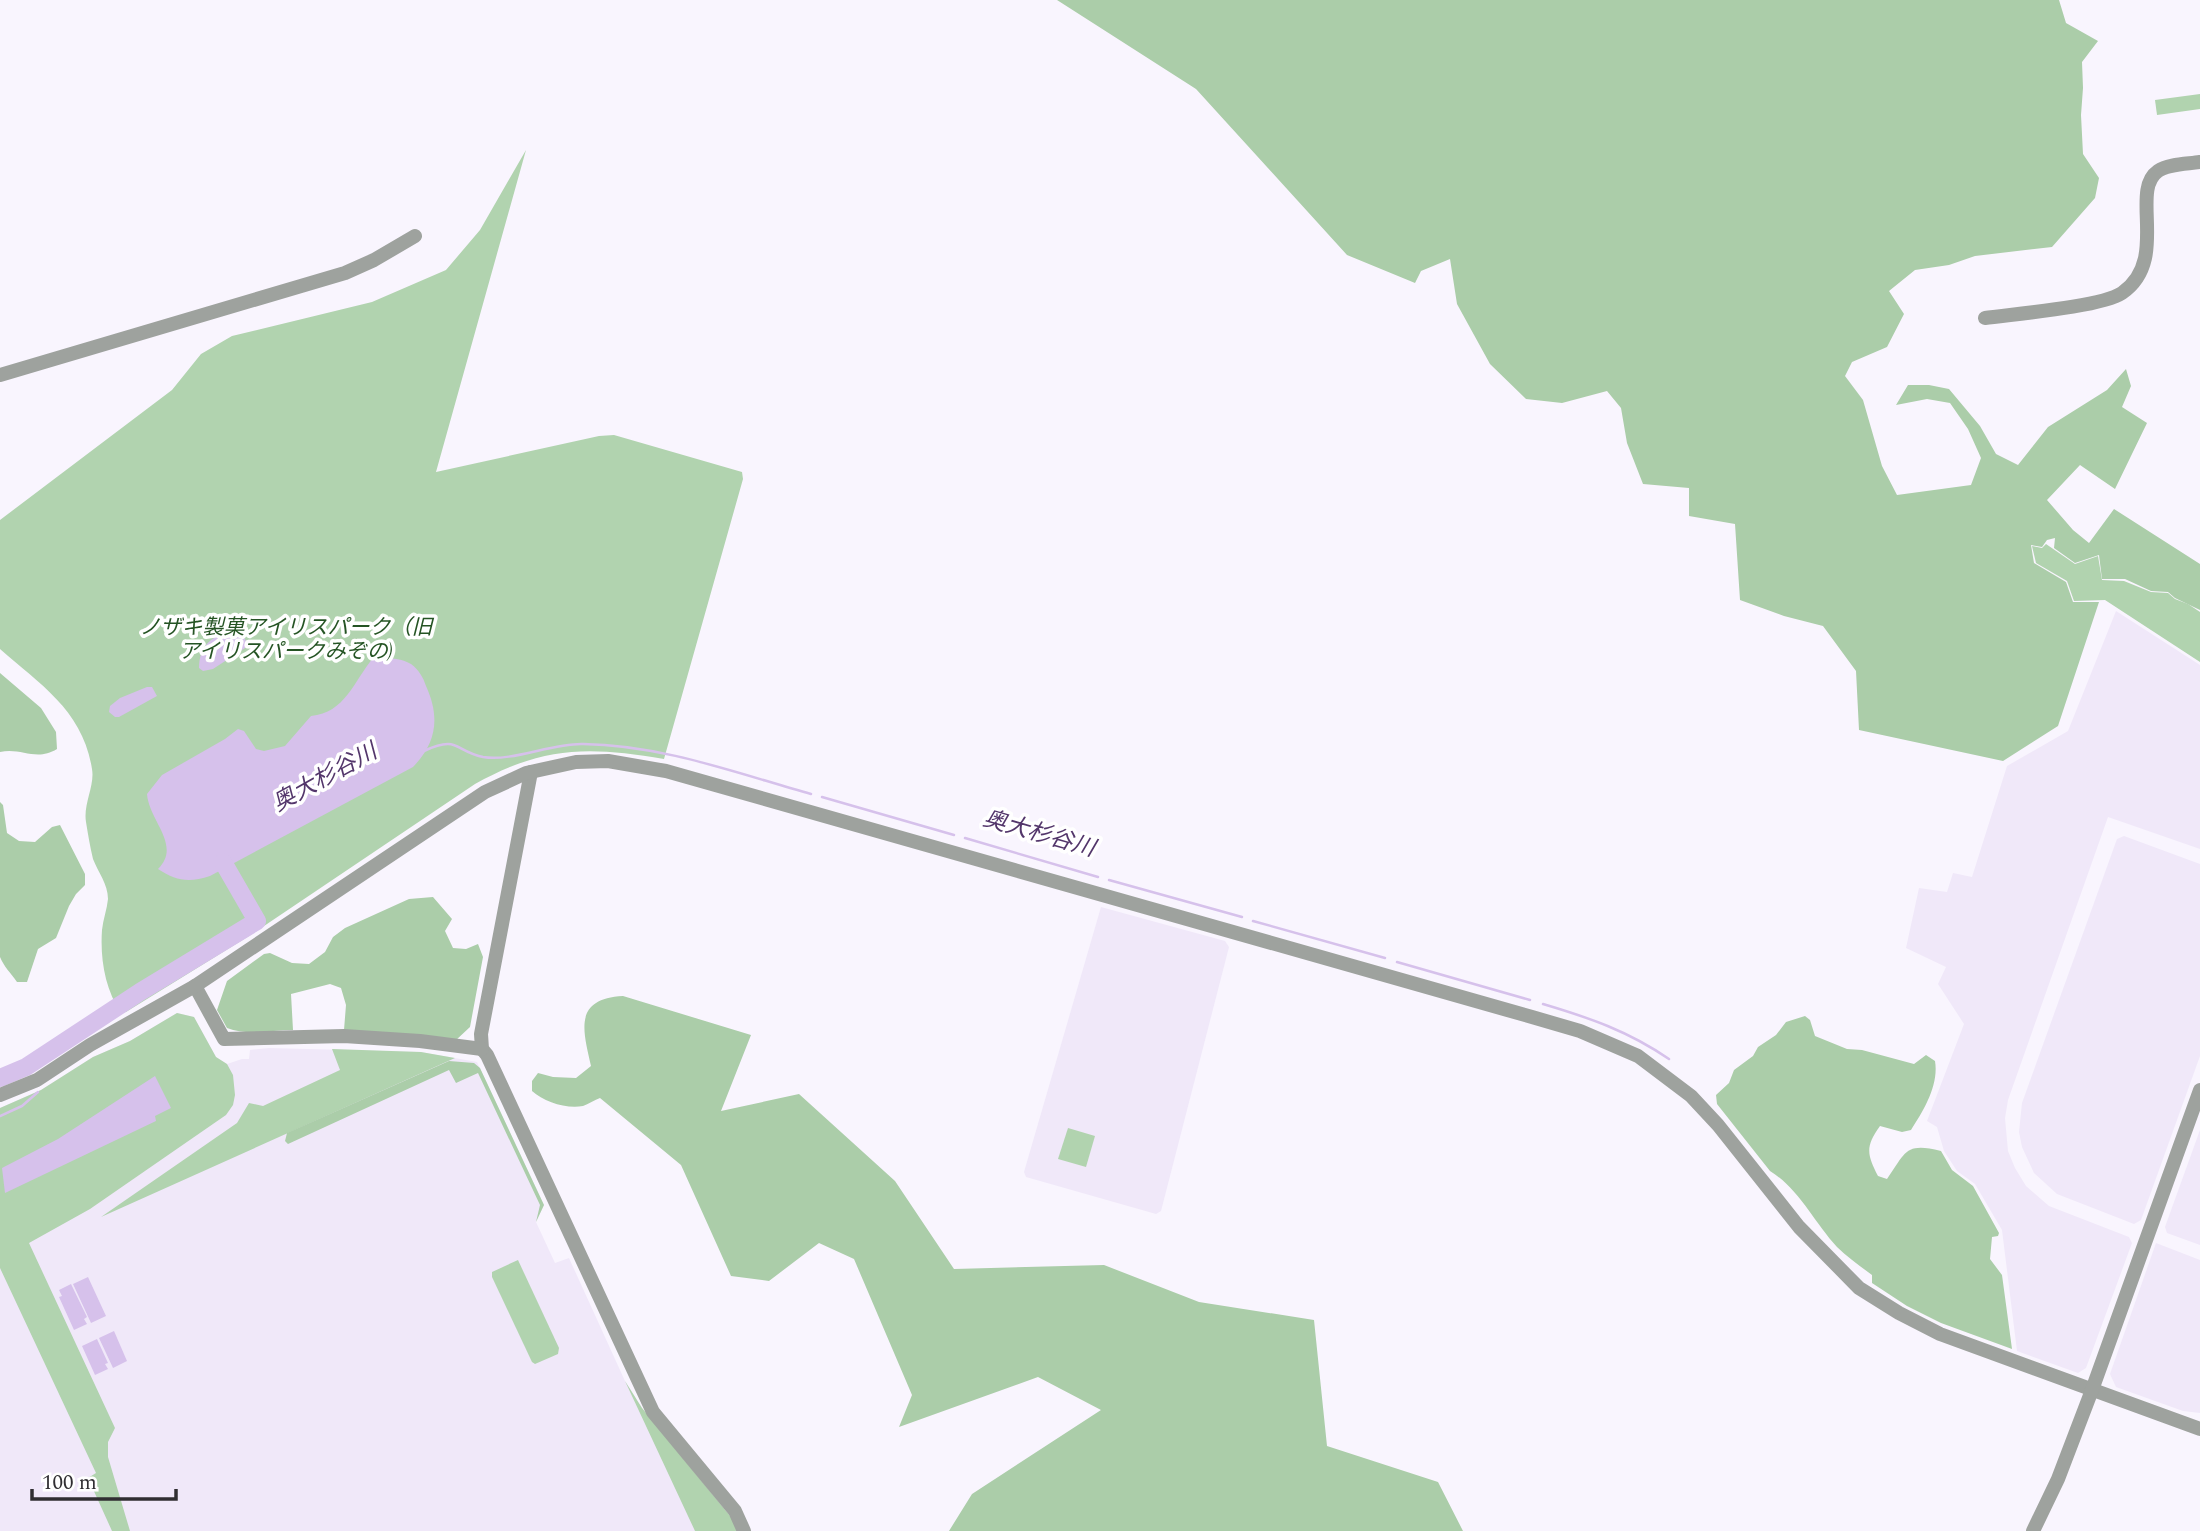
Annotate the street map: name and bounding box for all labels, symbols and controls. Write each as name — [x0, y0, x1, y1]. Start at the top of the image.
park label: ノザキ製菓アイリスパーク（旧 アイリスパークみぞの) — [140, 612, 434, 668]
water label: 奥大杉谷川 — [266, 733, 386, 821]
water label: 奥大杉谷川 — [979, 801, 1102, 867]
scale bar — [32, 1458, 175, 1502]
text: 100 m — [42, 1467, 97, 1499]

